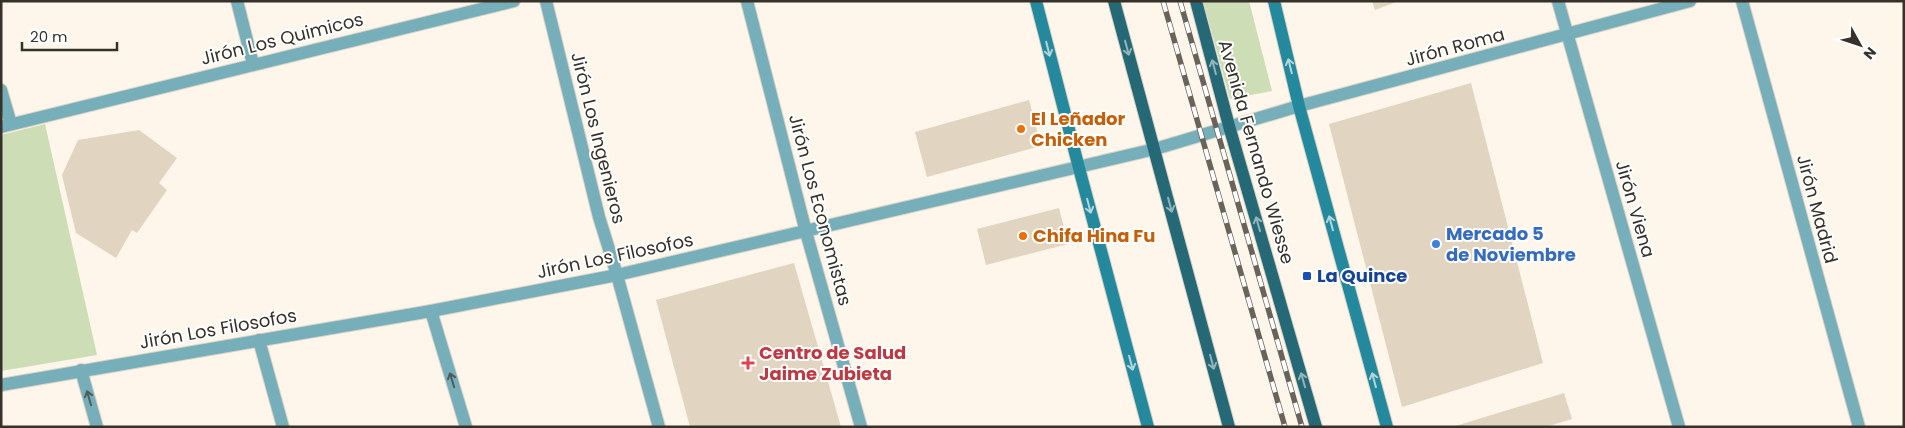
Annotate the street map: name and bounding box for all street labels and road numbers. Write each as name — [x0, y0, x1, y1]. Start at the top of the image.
street label: Jirón Los Quimicos — [198, 6, 366, 71]
street label: Jirón Roma — [1403, 21, 1507, 72]
street label: Avenida Fernando Wiesse — [1212, 37, 1301, 267]
street label: Jirón Los Ingenieros — [565, 49, 632, 226]
street label: Jirón Los Economistas — [783, 111, 858, 308]
street label: Jirón Madrid — [1791, 152, 1844, 266]
street label: Jirón Viena — [1610, 157, 1661, 260]
street label: Jirón Los Filosofos — [534, 227, 695, 284]
street label: Jirón Los Filosofos — [137, 302, 298, 355]

